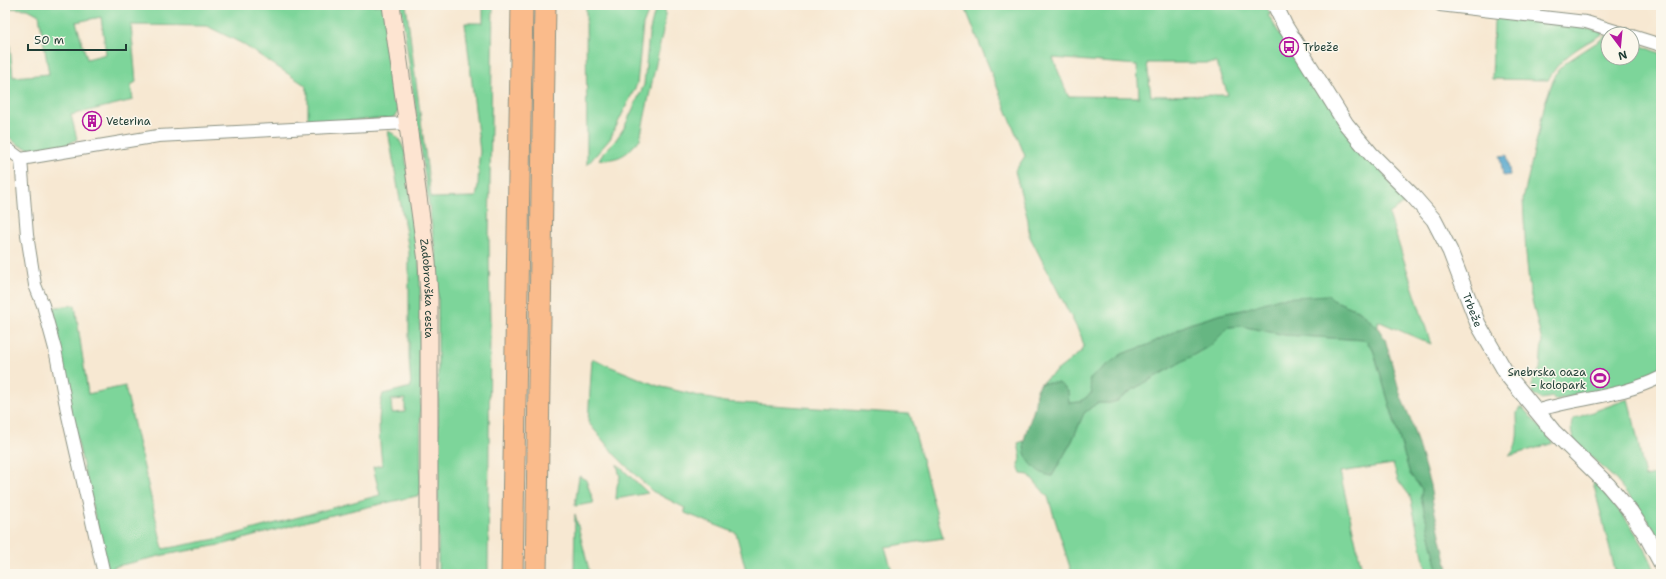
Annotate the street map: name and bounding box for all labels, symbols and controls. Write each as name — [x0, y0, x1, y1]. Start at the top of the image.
scale bar — [28, 26, 126, 52]
north arrow — [1600, 26, 1640, 66]
text: 50 m — [34, 32, 64, 48]
bus stop icon: Trbeže — [1278, 36, 1300, 58]
place label: Trbeže — [1303, 40, 1339, 55]
text: N — [1616, 47, 1629, 64]
building icon: Veterina — [81, 110, 103, 132]
place label: Veterina — [106, 114, 151, 129]
street label: Zadobrovška cesta — [416, 238, 437, 339]
street label: Trbeže — [1459, 291, 1486, 329]
place label: Snebrska oaza - kolopark — [1508, 365, 1586, 393]
sports icon: Snebrska oaza - kolopark — [1589, 367, 1611, 389]

